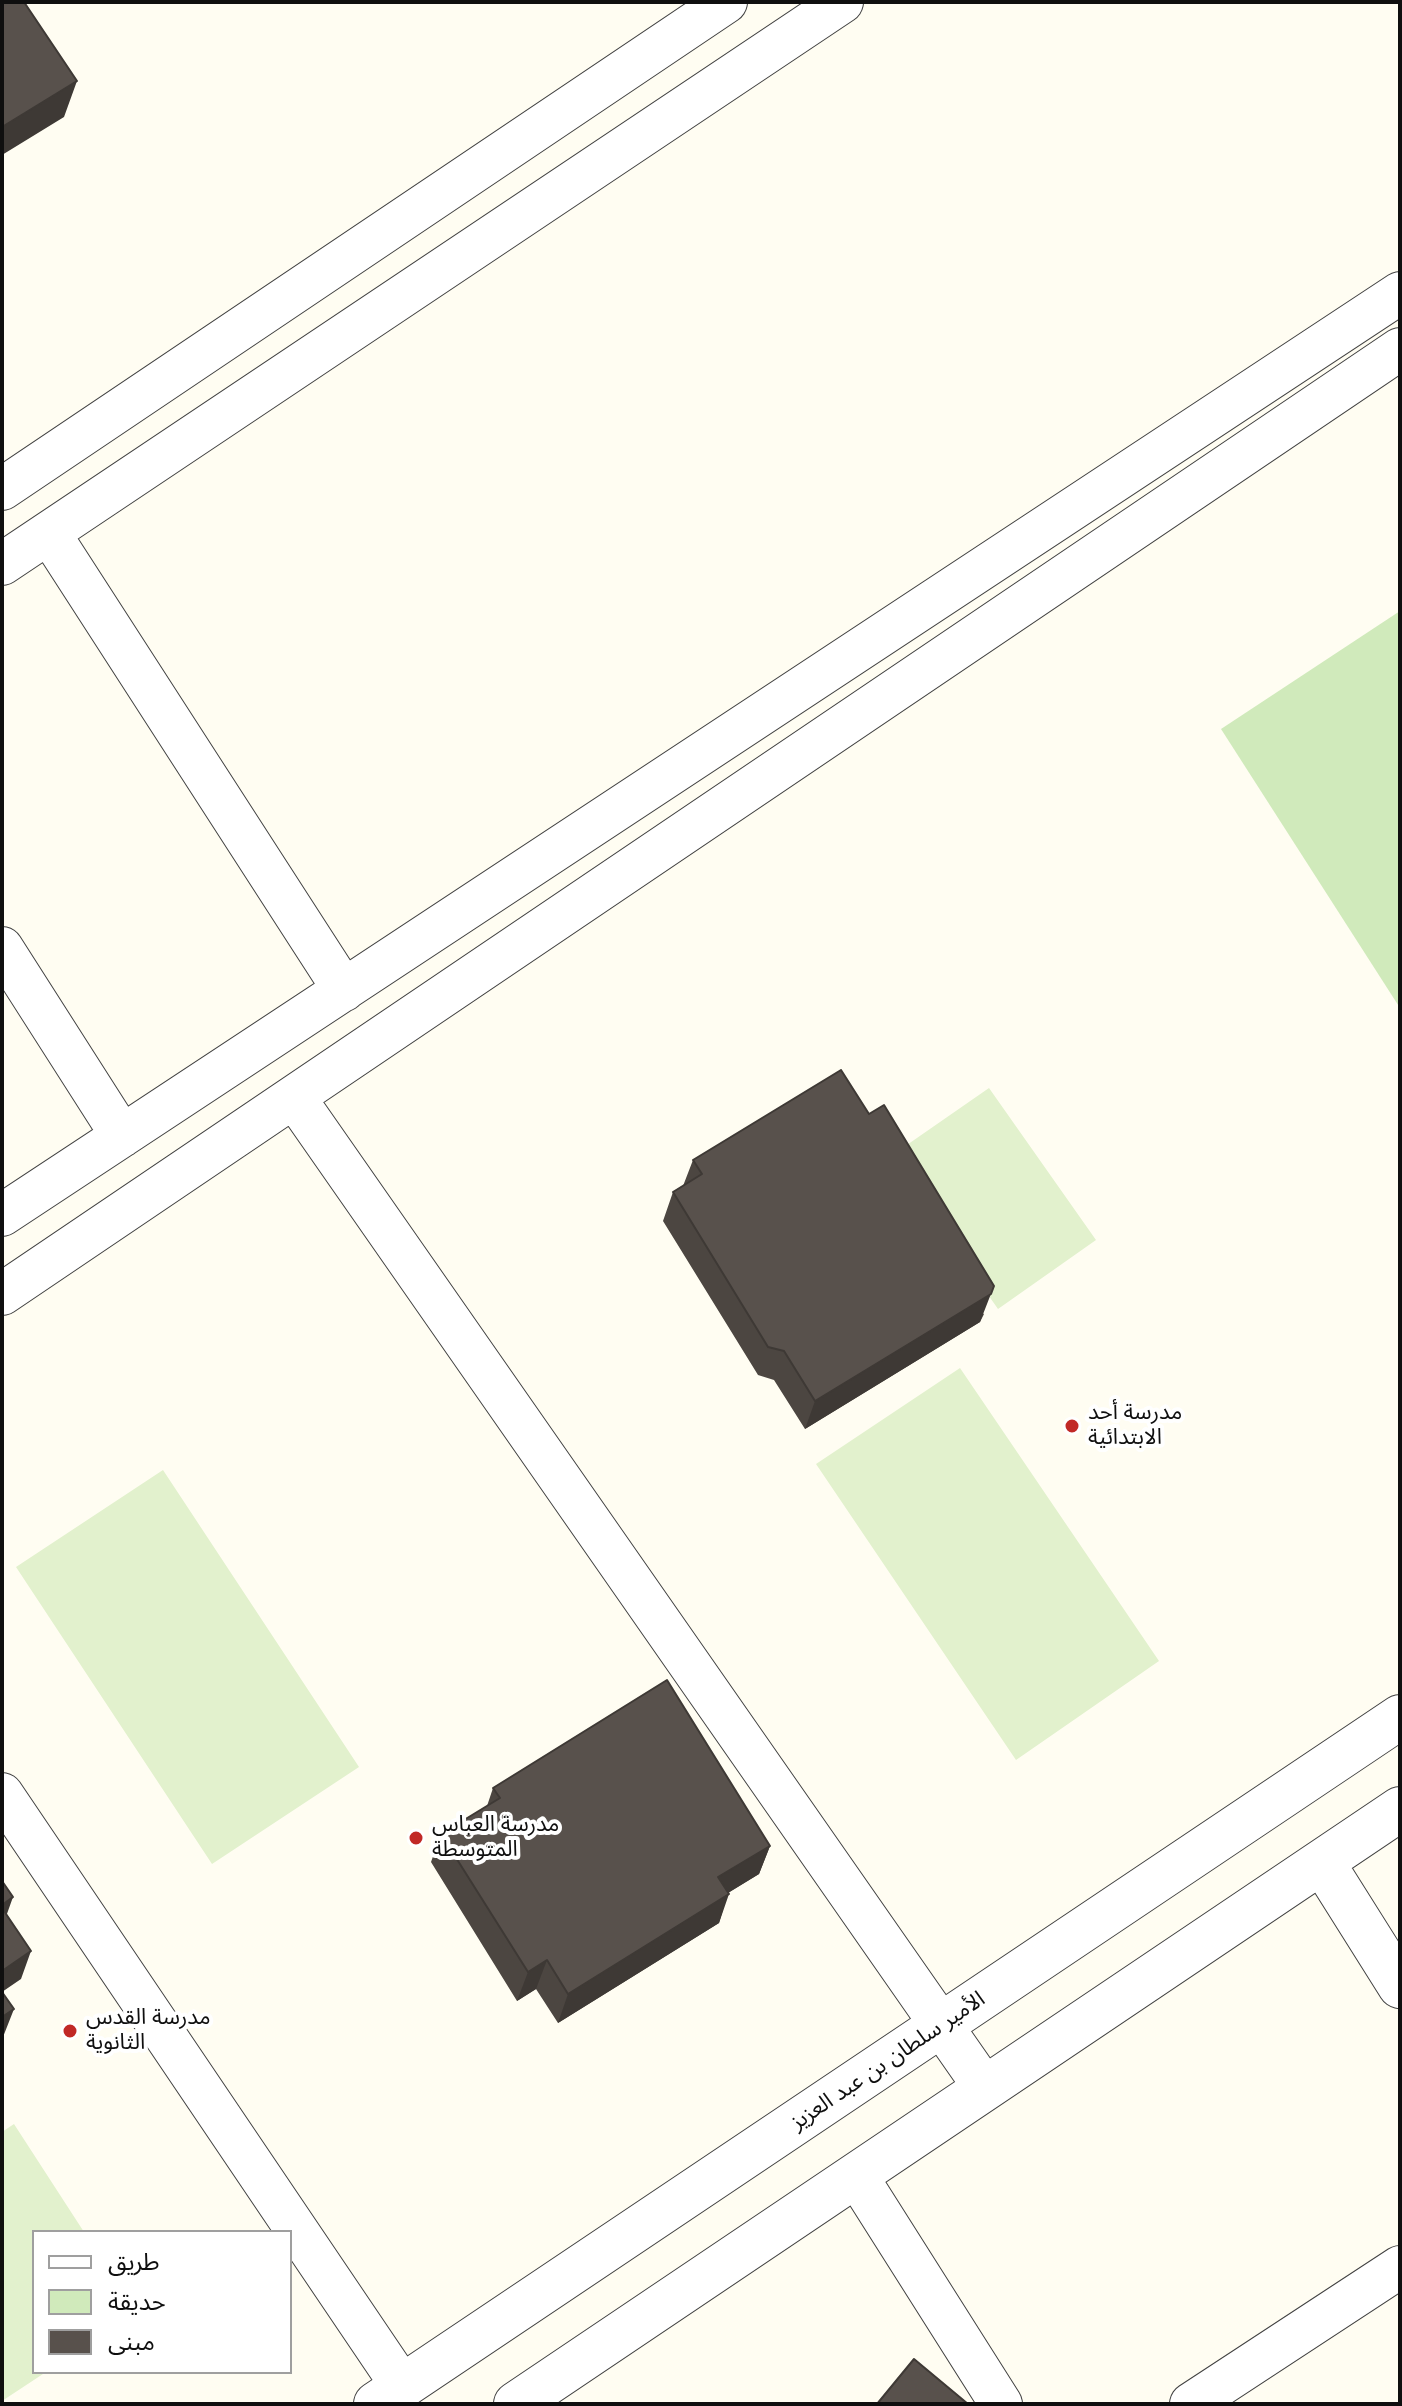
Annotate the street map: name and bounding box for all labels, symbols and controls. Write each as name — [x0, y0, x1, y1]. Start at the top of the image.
place label: مدرسة أحد الابتدائية — [1088, 1400, 1182, 1452]
marker: مدرسة أحد الابتدائية — [1063, 1417, 1081, 1435]
place label: مدرسة العباس المتوسطة — [432, 1812, 559, 1864]
marker: مدرسة العباس المتوسطة — [407, 1829, 425, 1847]
street label: الأمير سلطان بن عبد العزيز — [786, 1986, 990, 2136]
place label: مدرسة القدس الثانوية — [86, 2005, 211, 2056]
marker: مدرسة القدس الثانوية — [61, 2022, 79, 2040]
legend — [32, 2230, 292, 2374]
text: طريق — [108, 2246, 160, 2277]
text: حديقة — [108, 2286, 166, 2317]
text: مبنى — [108, 2326, 155, 2357]

